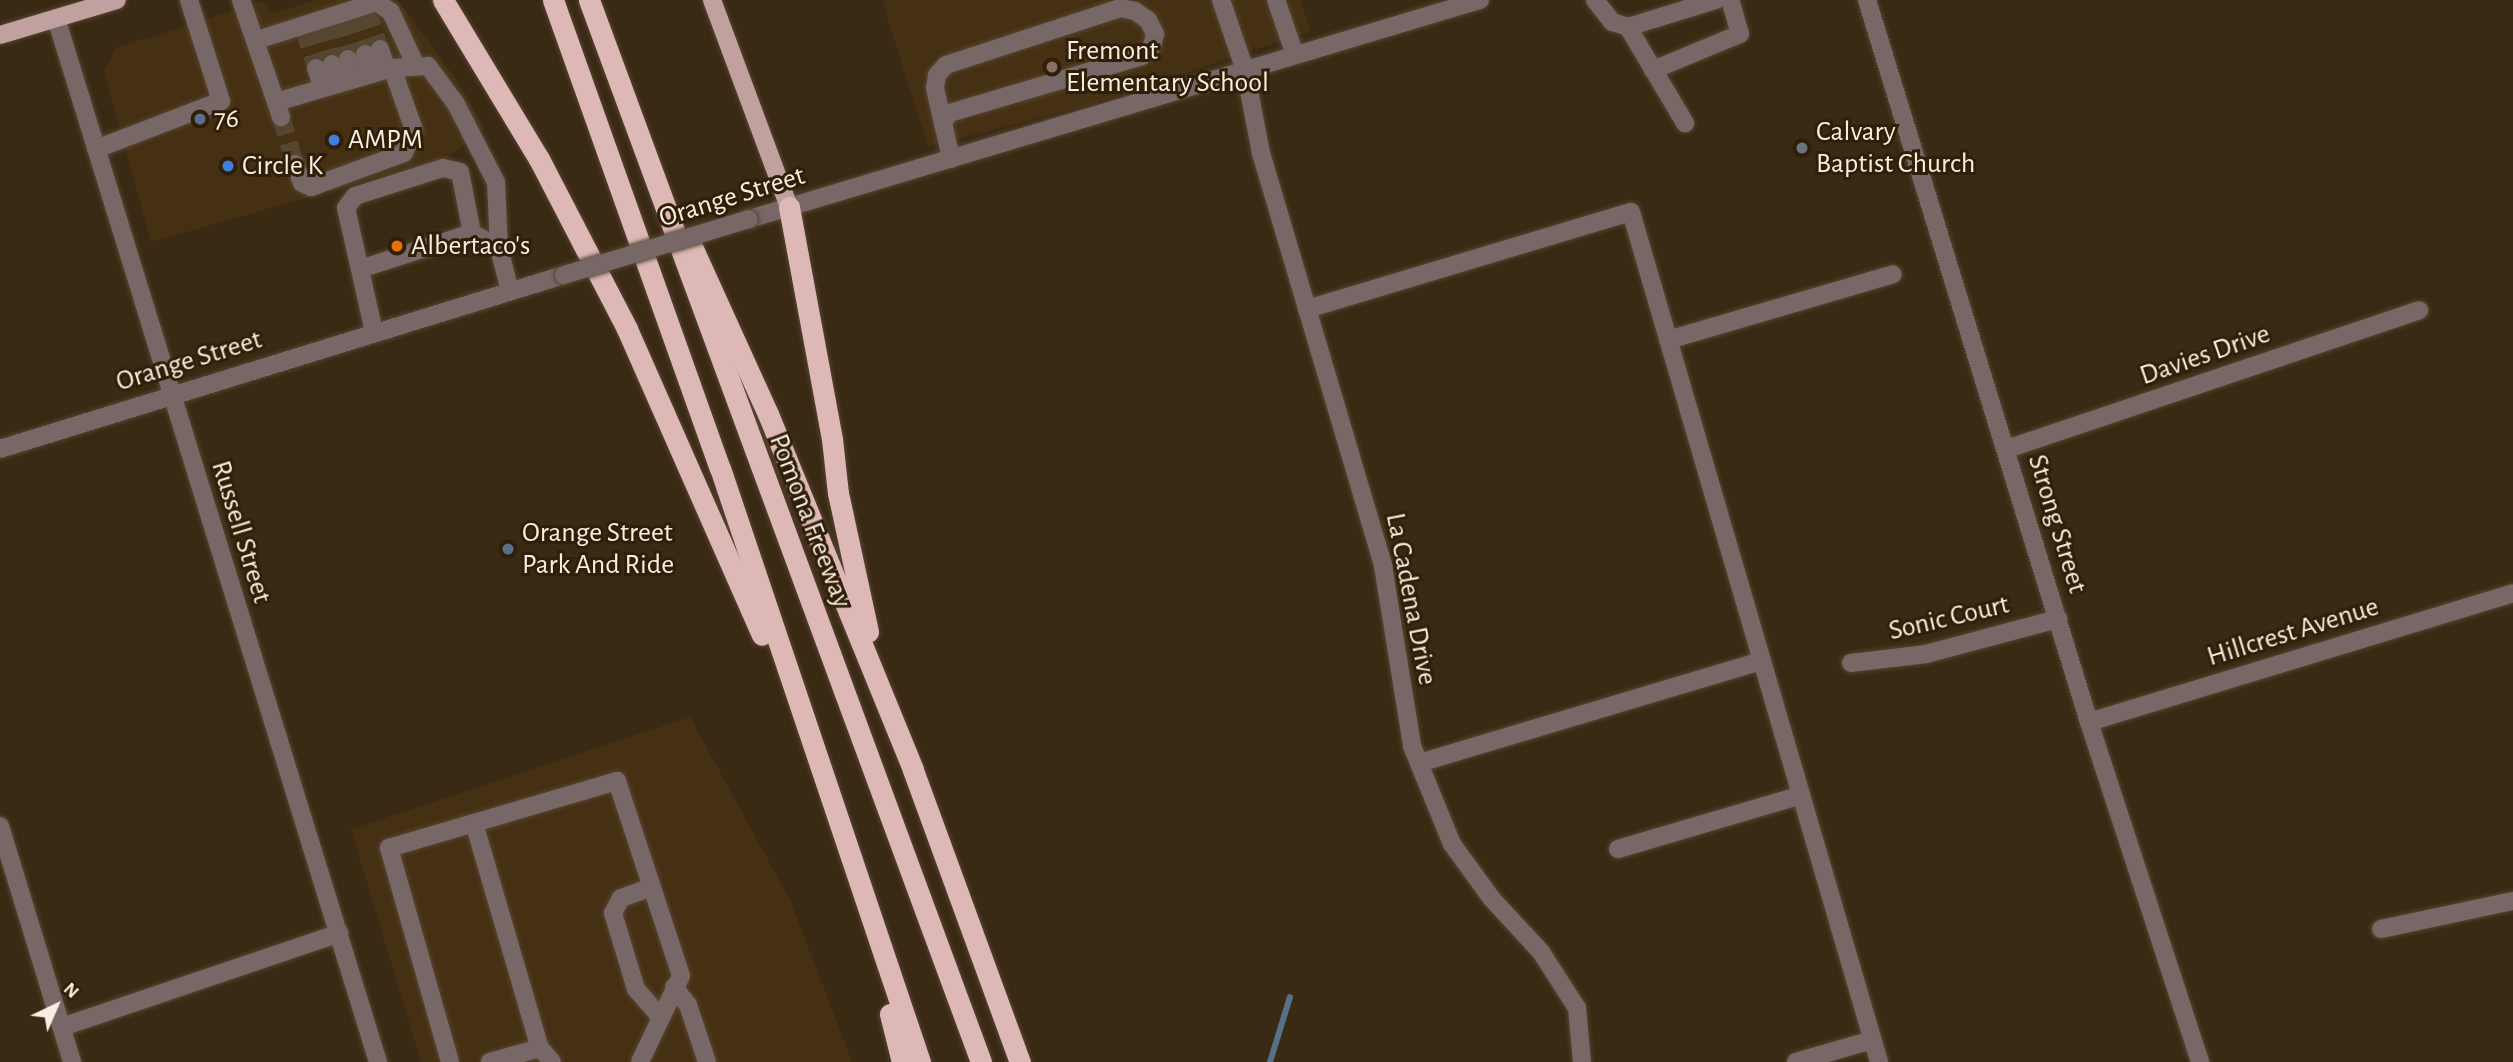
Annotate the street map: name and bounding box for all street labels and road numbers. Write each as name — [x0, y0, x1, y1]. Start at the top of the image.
street label: Orange Street — [655, 159, 809, 235]
street label: Davies Drive — [2136, 317, 2274, 393]
street label: Orange Street — [112, 323, 266, 399]
street label: Pomona Freeway — [761, 429, 859, 613]
street label: Strong Street — [2020, 451, 2094, 597]
street label: Russell Street — [203, 457, 279, 607]
street label: La Cadena Drive — [1378, 510, 1444, 688]
street label: Sonic Court — [1886, 588, 2012, 648]
street label: Hillcrest Avenue — [2203, 590, 2383, 674]

